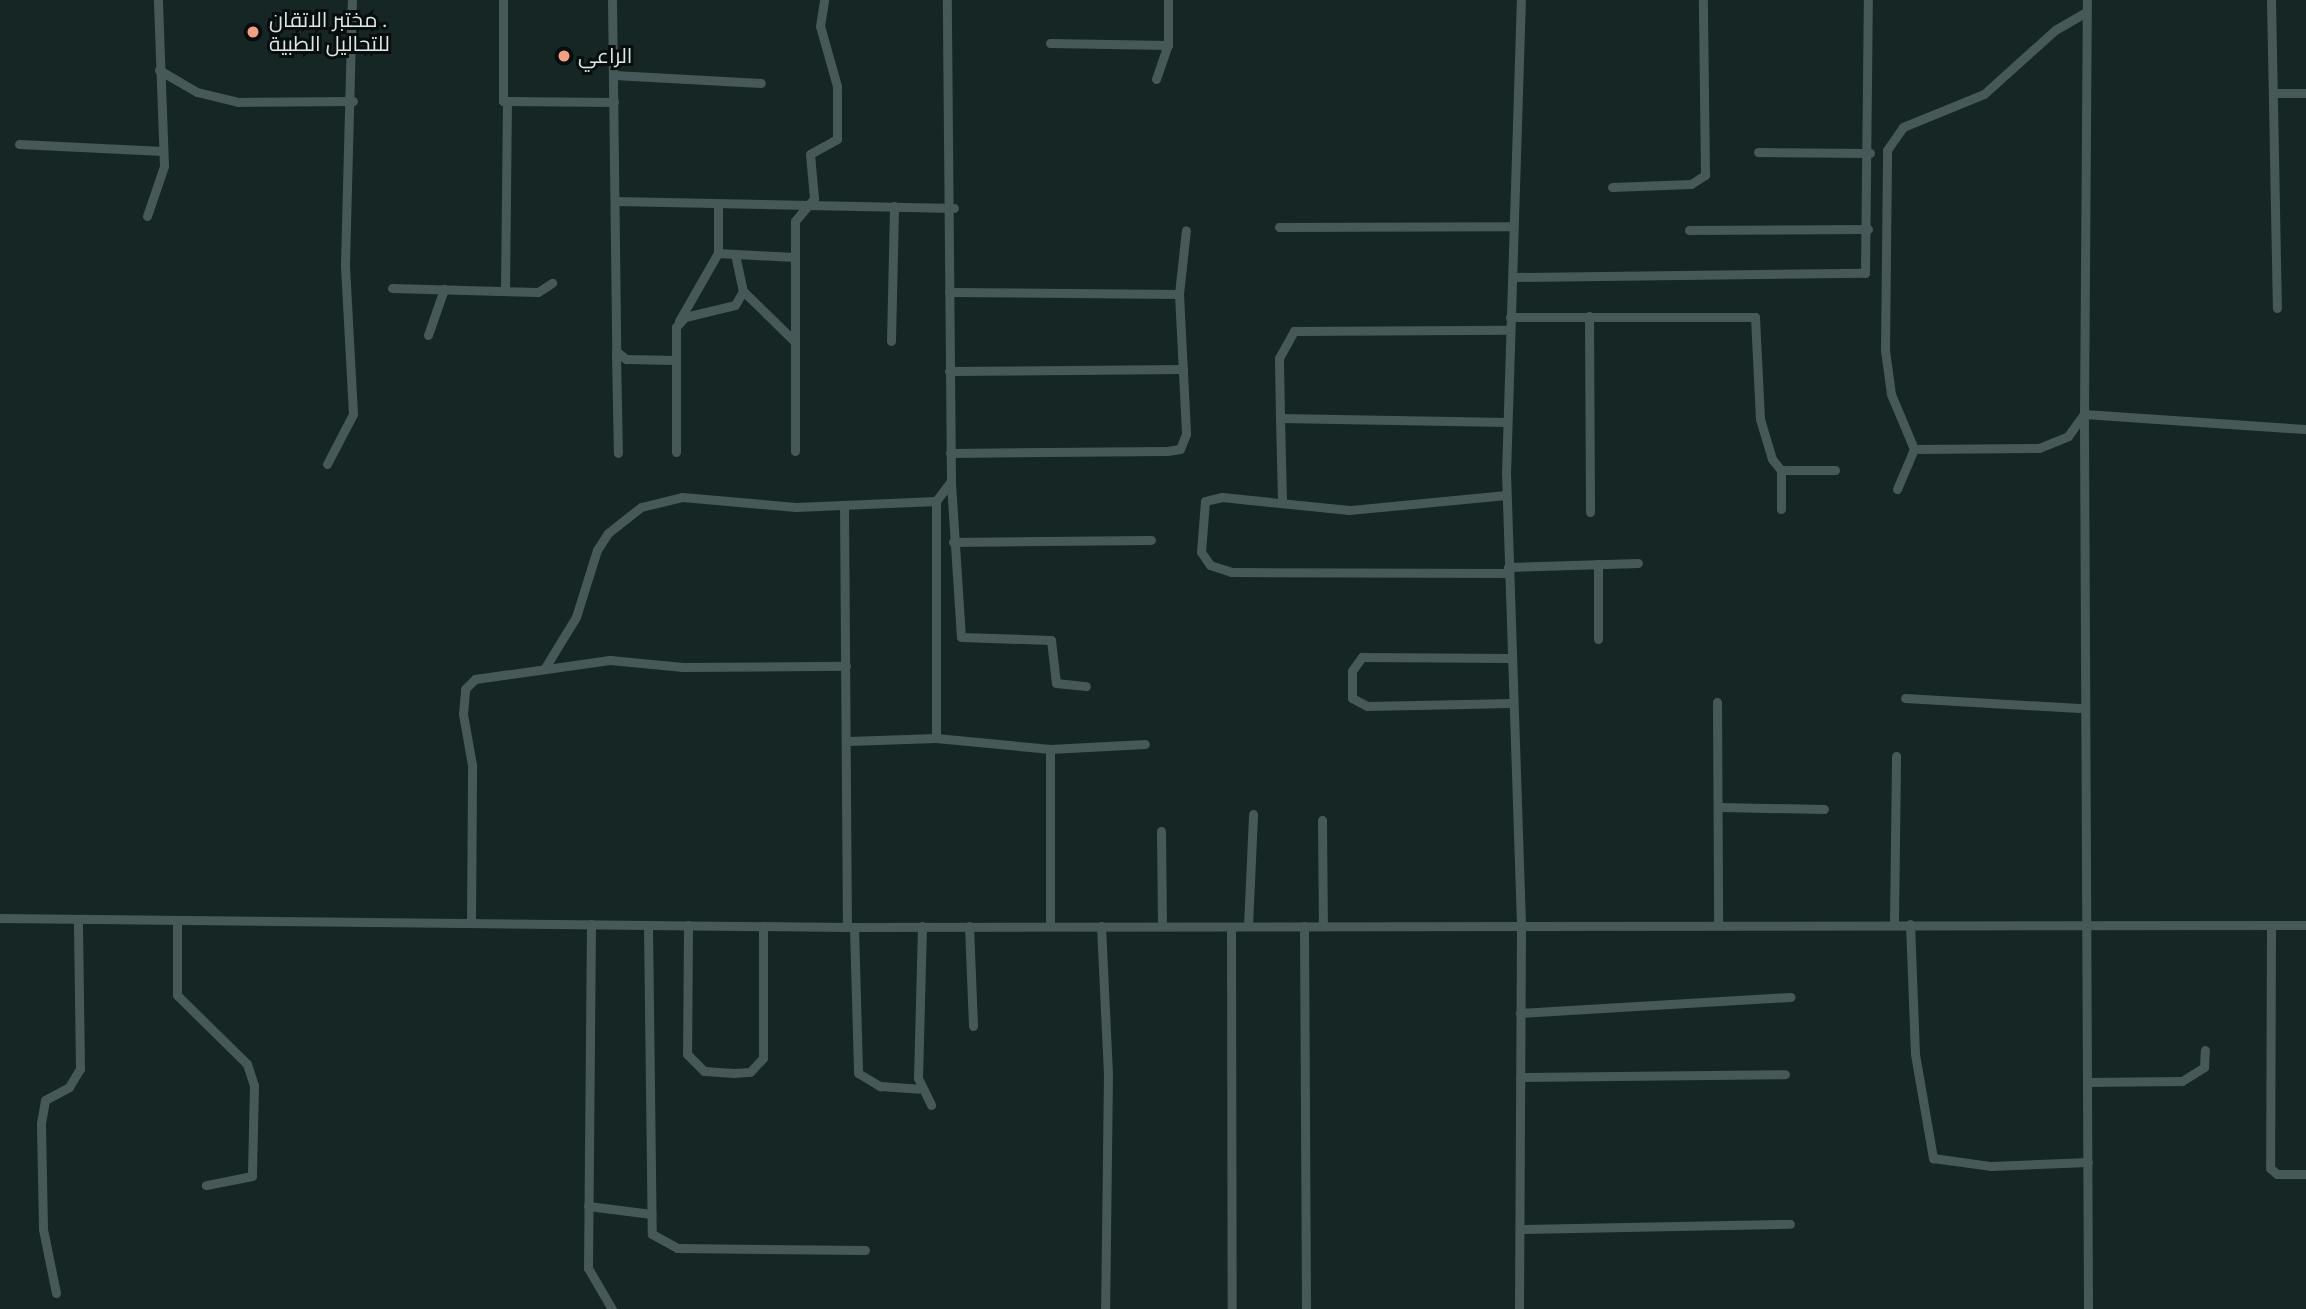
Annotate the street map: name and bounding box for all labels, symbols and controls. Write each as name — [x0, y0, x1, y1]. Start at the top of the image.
place label: مختبر اﻻتقان . للتحاليل الطبية — [269, 7, 390, 57]
marker: مختبر اﻻتقان . للتحاليل الطبية — [243, 22, 263, 42]
place label: الراعي — [578, 43, 632, 69]
marker: الراعي — [556, 48, 572, 64]

